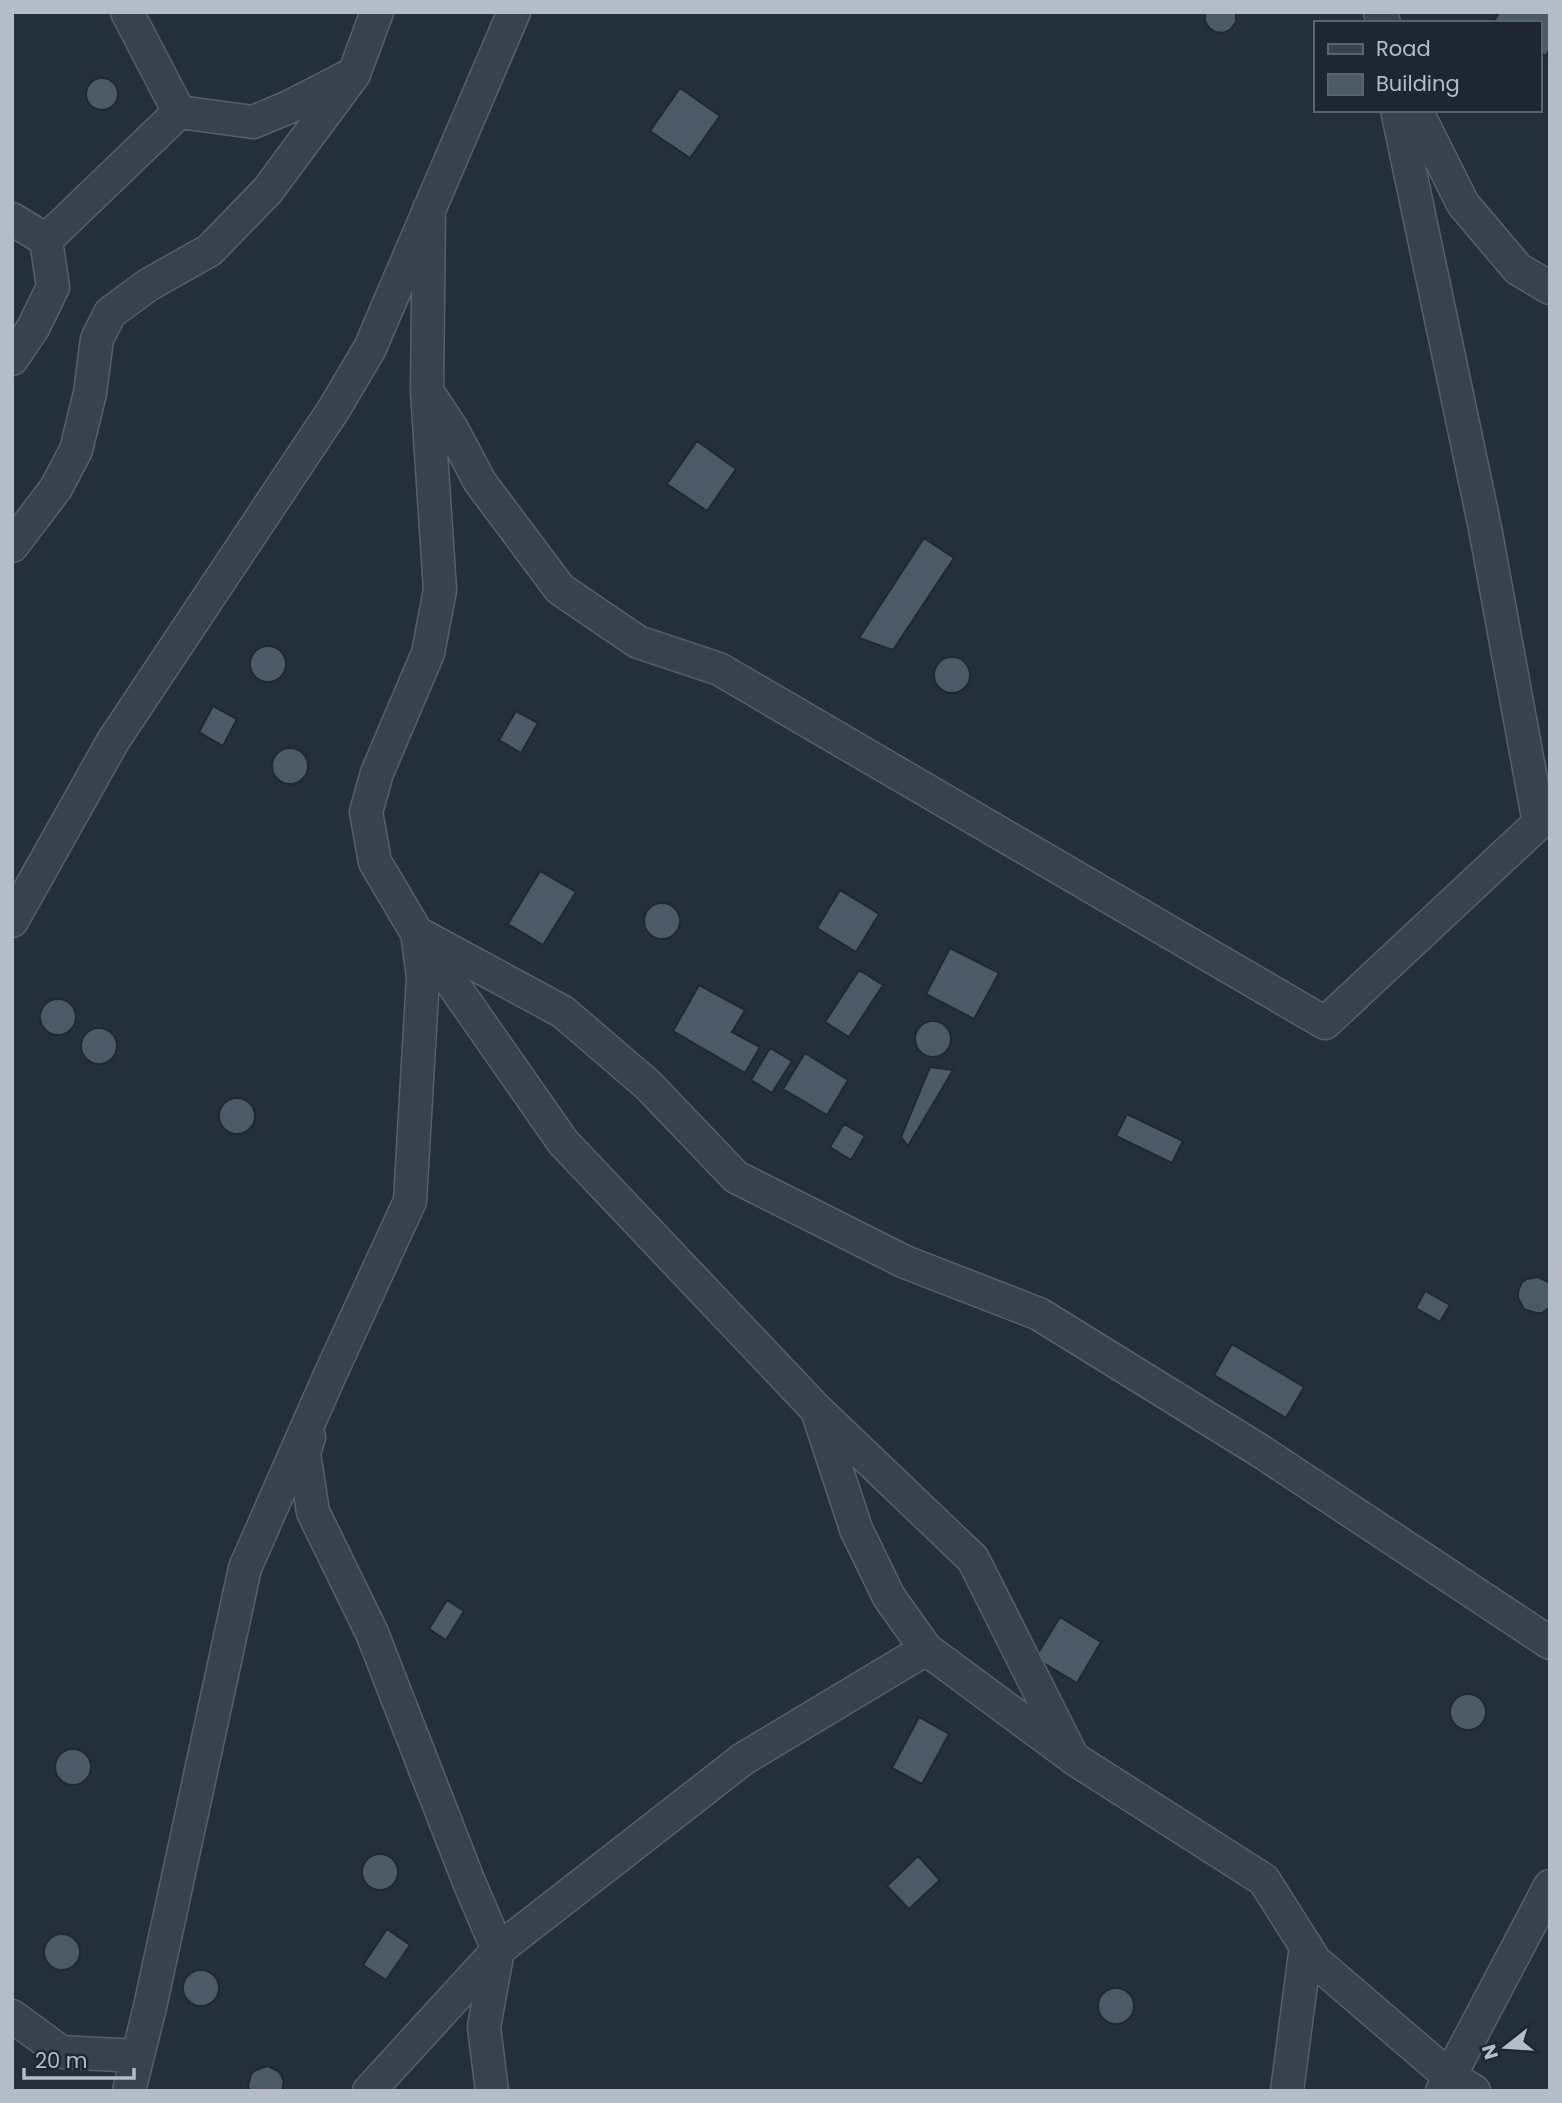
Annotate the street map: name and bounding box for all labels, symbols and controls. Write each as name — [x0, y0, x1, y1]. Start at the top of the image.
legend — [1314, 21, 1541, 112]
text: Road — [1376, 34, 1431, 63]
text: Building — [1376, 69, 1460, 98]
north arrow — [1471, 2012, 1541, 2082]
scale bar — [24, 2036, 135, 2080]
text: N — [1475, 2041, 1505, 2063]
text: 20 m — [35, 2046, 88, 2075]

